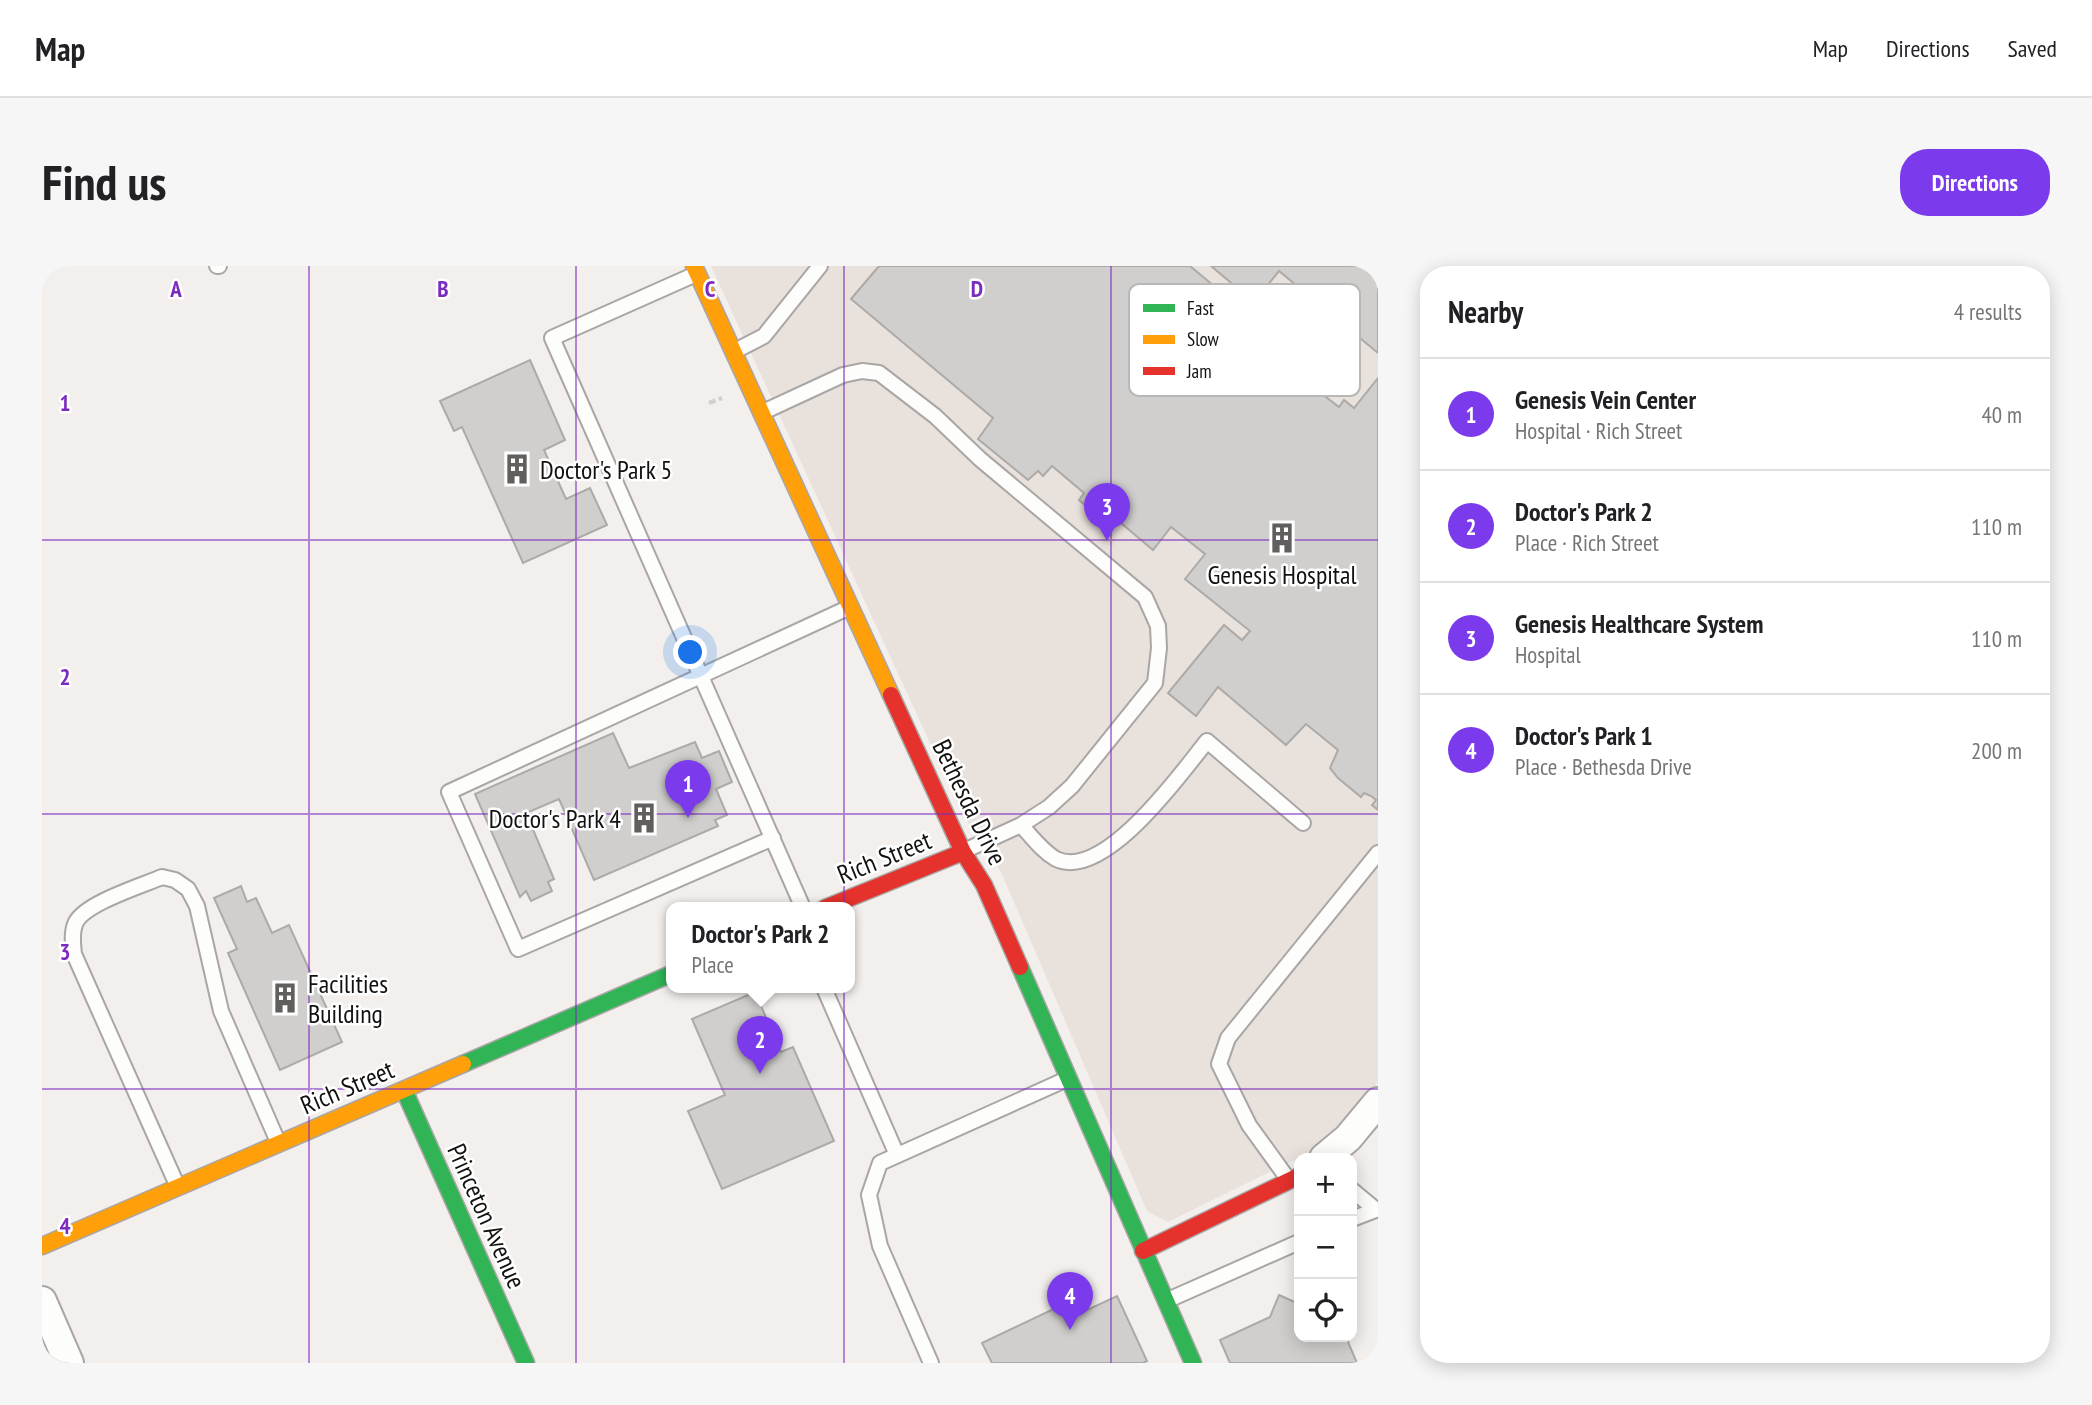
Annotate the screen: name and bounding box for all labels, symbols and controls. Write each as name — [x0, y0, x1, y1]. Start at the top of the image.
text: Map — [35, 27, 85, 70]
text: Map — [1813, 33, 1848, 64]
text: Directions — [1886, 33, 1970, 64]
text: Saved — [2008, 33, 2057, 64]
button: Directions — [1900, 149, 2050, 216]
text: Find us — [42, 150, 166, 214]
text: A — [169, 274, 182, 303]
text: B — [437, 274, 449, 303]
text: C — [705, 274, 716, 303]
text: D — [971, 274, 983, 303]
legend — [1129, 284, 1360, 396]
text: Nearby — [1448, 292, 1523, 331]
text: Fast — [1187, 296, 1215, 320]
text: 4 results — [1954, 297, 2022, 326]
text: Slow — [1187, 327, 1220, 351]
text: Jam — [1186, 359, 1212, 383]
text: Genesis Vein Center — [1515, 383, 1696, 416]
text: 1 — [60, 388, 71, 417]
text: 1 — [1466, 400, 1477, 429]
text: 40 m — [1981, 400, 2022, 429]
text: Hospital · Rich Street — [1515, 416, 1682, 445]
building icon: Doctor's Park 5 — [500, 452, 534, 486]
place label: Doctor's Park 5 — [540, 453, 672, 486]
pin: 3 — [1084, 483, 1130, 541]
text: Doctor's Park 2 — [1515, 495, 1653, 528]
text: 2 — [1466, 512, 1477, 541]
text: 110 m — [1971, 512, 2022, 541]
building icon: Genesis Hospital — [1265, 521, 1299, 555]
text: Place · Rich Street — [1515, 528, 1659, 557]
place label: Genesis Hospital — [1208, 558, 1356, 591]
text: Genesis Healthcare System — [1515, 607, 1763, 640]
text: 3 — [1466, 624, 1477, 653]
text: 110 m — [1971, 624, 2022, 653]
your location — [673, 635, 707, 669]
text: Hospital — [1515, 640, 1581, 669]
text: 2 — [60, 662, 71, 691]
text: Doctor's Park 1 — [1515, 719, 1653, 752]
street label: Bethesda Drive — [925, 734, 1015, 870]
text: 4 — [1466, 736, 1477, 765]
text: 200 m — [1971, 736, 2022, 765]
text: Place · Bethesda Drive — [1515, 752, 1692, 781]
pin: 1 — [665, 760, 711, 818]
building icon: Doctor's Park 4 — [627, 801, 661, 835]
place label: Doctor's Park 4 — [489, 802, 621, 835]
street label: Rich Street — [832, 823, 936, 891]
popup — [666, 902, 855, 993]
text: Doctor's Park 2 — [692, 917, 829, 950]
text: 3 — [60, 937, 71, 966]
text: Place — [692, 950, 734, 979]
place label: Facilities Building — [308, 967, 388, 1030]
building icon: Facilities Building — [268, 981, 302, 1015]
pin: 2 — [737, 1016, 783, 1074]
street label: Rich Street — [295, 1053, 399, 1121]
street label: Princeton Avenue — [440, 1139, 534, 1293]
map controls — [1294, 1153, 1357, 1342]
button: + — [1294, 1153, 1357, 1216]
text: 4 — [60, 1211, 71, 1240]
button: − — [1294, 1216, 1357, 1279]
pin: 4 — [1047, 1272, 1093, 1330]
button: locate — [1294, 1279, 1357, 1342]

